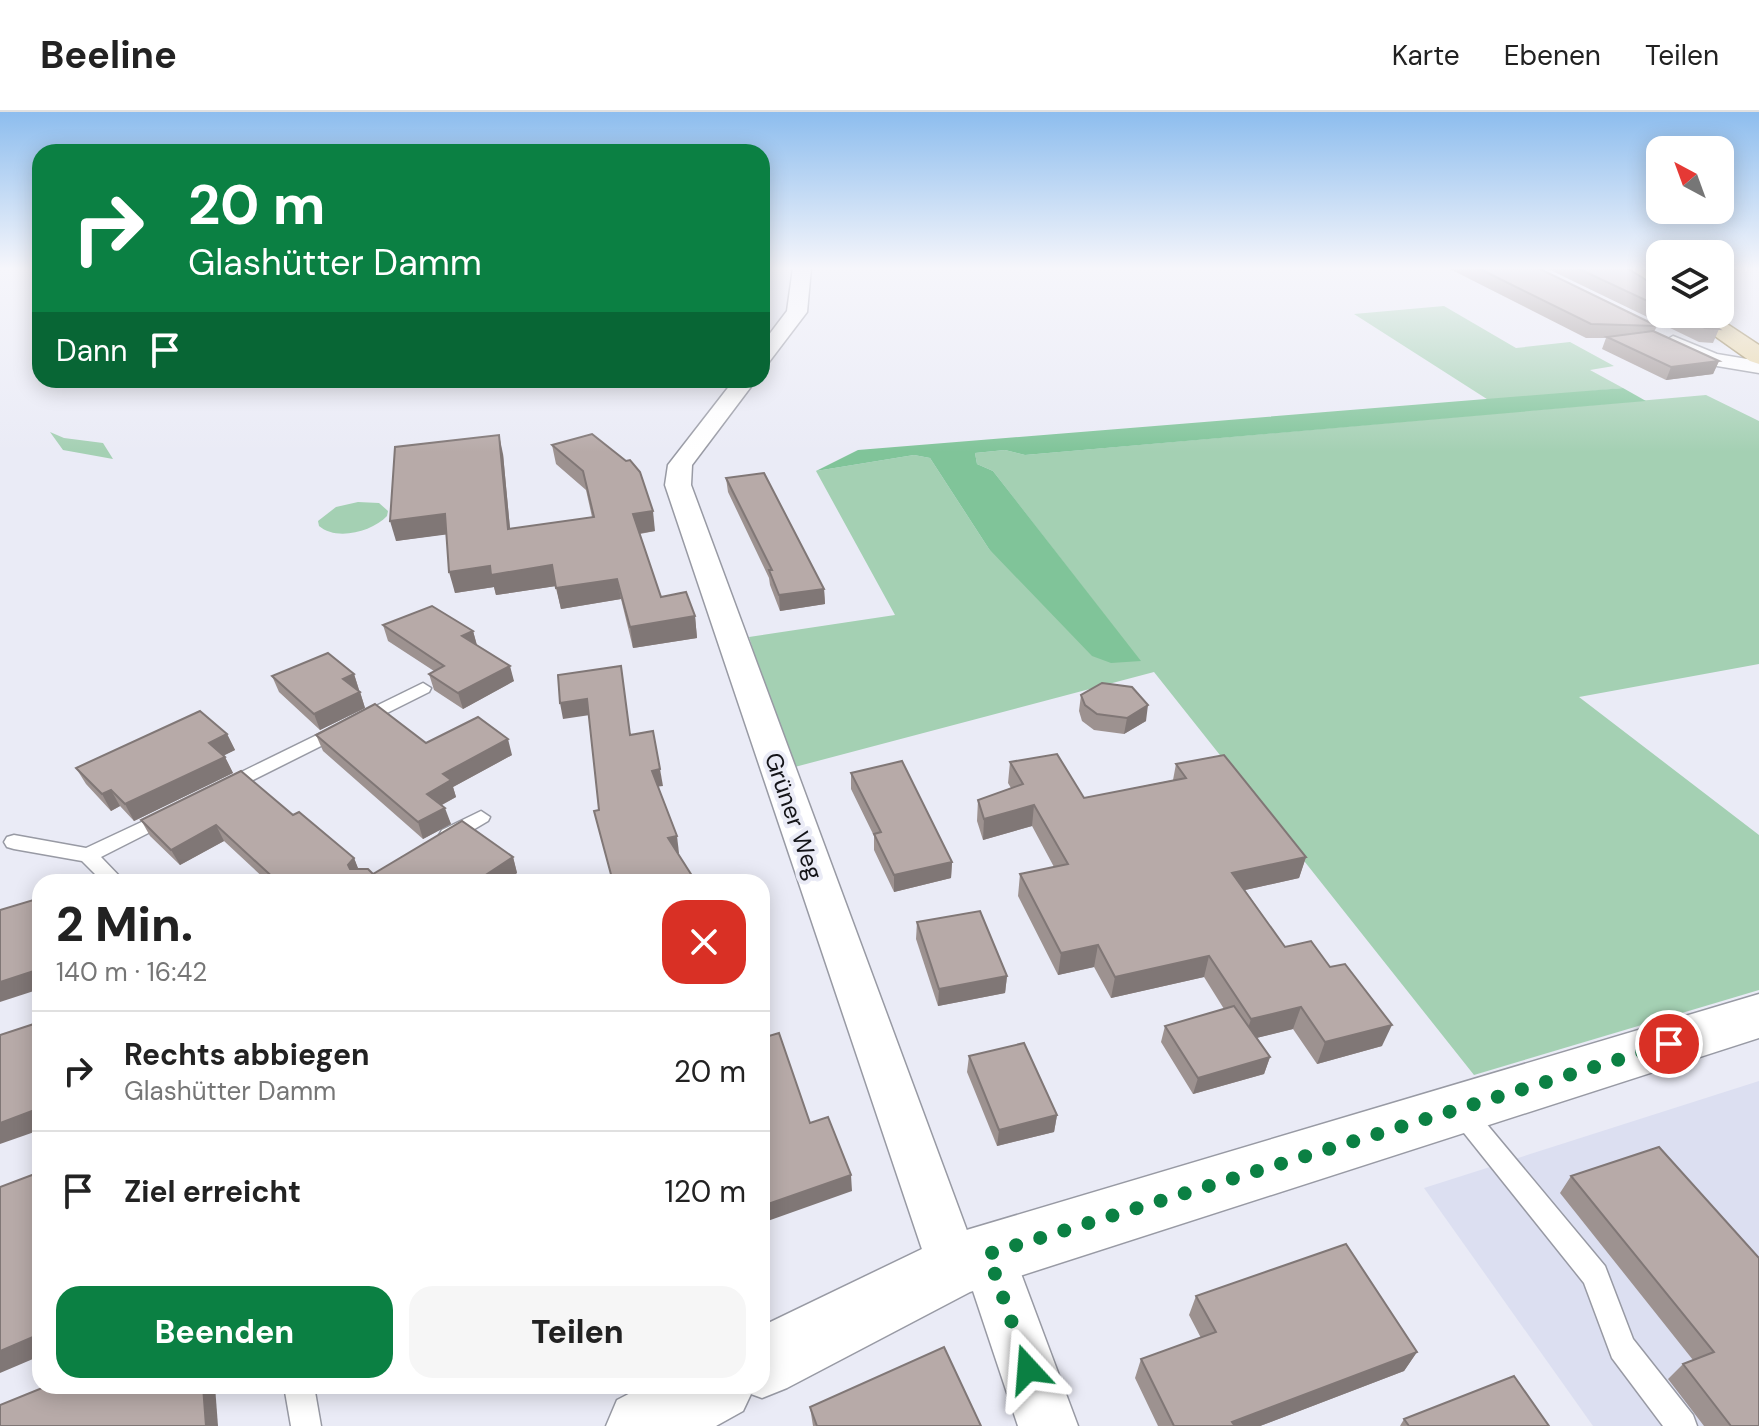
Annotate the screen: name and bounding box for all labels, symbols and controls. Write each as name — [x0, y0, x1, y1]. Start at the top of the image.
text: Beeline — [40, 30, 177, 80]
text: Karte — [1392, 37, 1460, 74]
text: Ebenen — [1504, 37, 1601, 74]
text: Teilen — [1645, 37, 1719, 74]
north arrow — [1646, 136, 1734, 224]
map controls — [1646, 136, 1734, 328]
text: 20 m — [188, 168, 325, 241]
icon: right — [56, 176, 160, 280]
text: Glashütter Damm — [188, 239, 482, 286]
button: layers — [1646, 240, 1734, 328]
icon: arrive — [143, 328, 187, 372]
text: Dann — [56, 331, 127, 370]
street label: Grüner Weg — [758, 748, 830, 884]
text: 2 Min. — [56, 893, 193, 956]
button: close — [662, 900, 746, 984]
text: 140 m · 16:42 — [56, 955, 207, 989]
pin — [1635, 1010, 1703, 1078]
icon: arrive — [1647, 1022, 1691, 1066]
text: Rechts abbiegen — [124, 1035, 369, 1074]
icon: right — [56, 1049, 100, 1093]
text: 20 m — [674, 1052, 746, 1091]
text: Glashütter Damm — [124, 1074, 336, 1108]
icon: arrive — [56, 1169, 100, 1213]
text: Ziel erreicht — [124, 1172, 301, 1211]
text: 120 m — [664, 1172, 746, 1211]
button: Beenden — [56, 1286, 393, 1378]
button: Teilen — [409, 1286, 746, 1378]
position arrow — [986, 1327, 1070, 1411]

